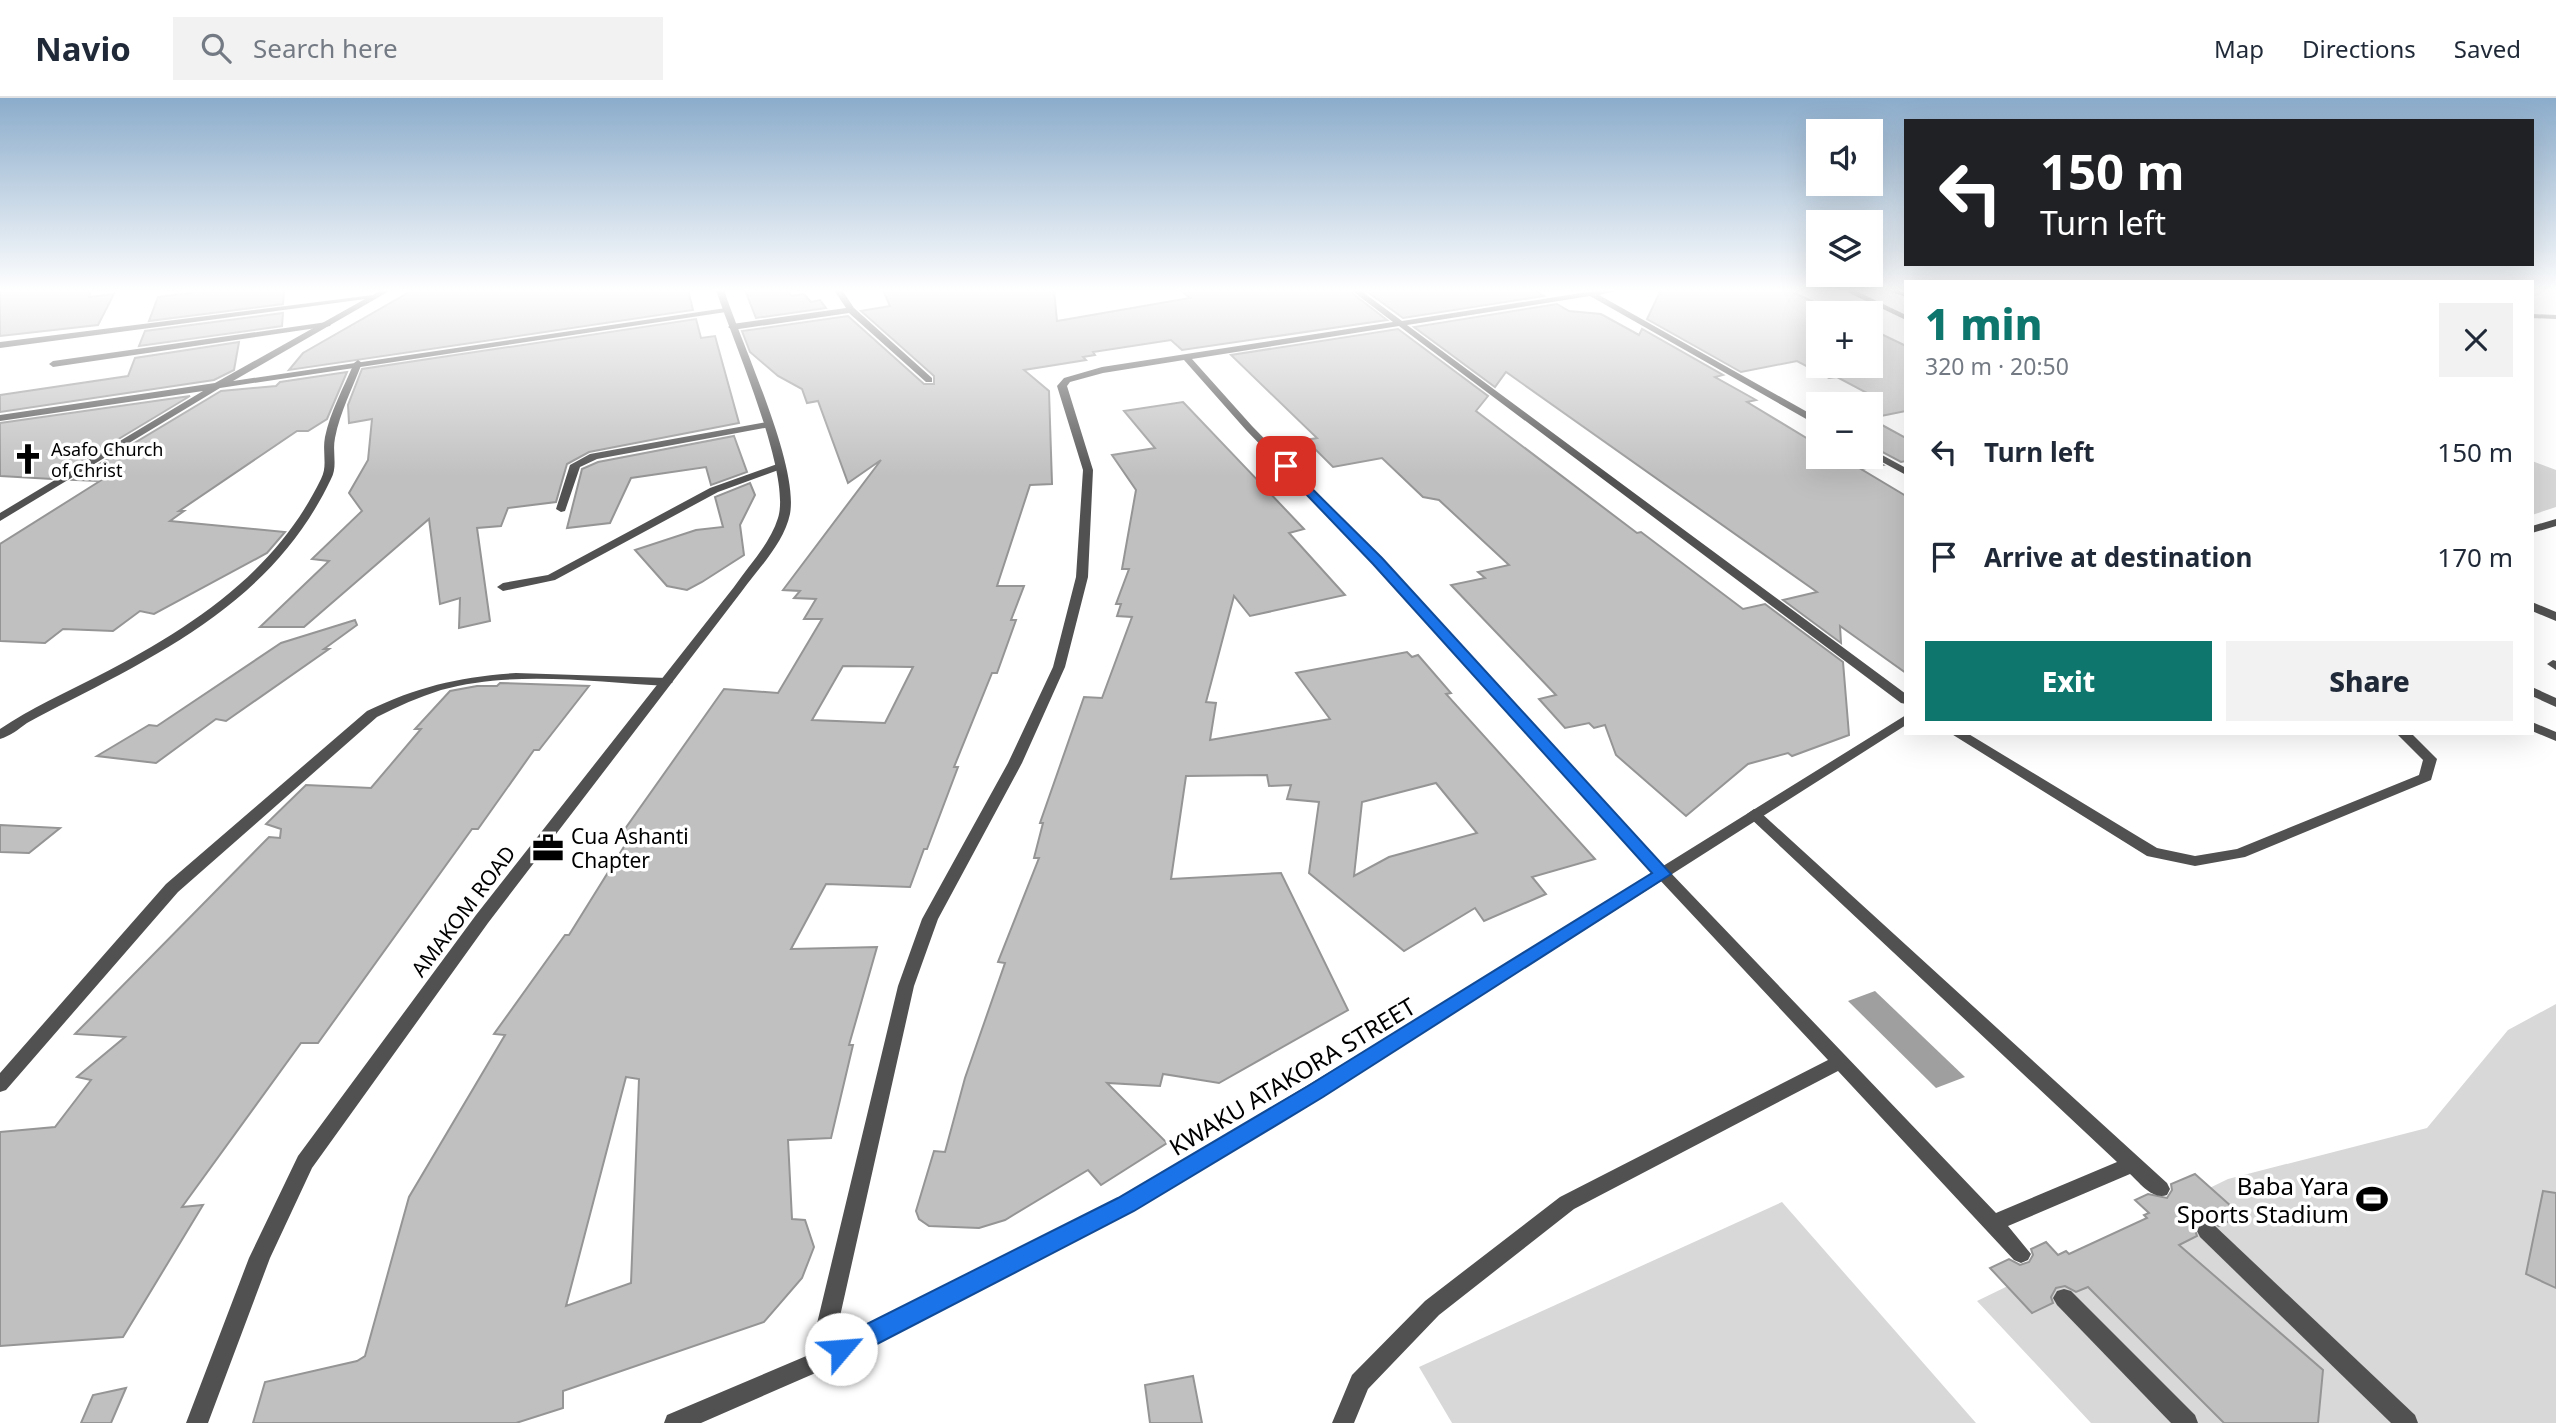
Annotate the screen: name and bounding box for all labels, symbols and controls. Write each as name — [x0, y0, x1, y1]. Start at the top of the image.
search box — [173, 17, 663, 80]
text: Navio — [35, 26, 131, 71]
icon: search — [197, 29, 235, 67]
text: Search here — [253, 30, 398, 66]
text: Map — [2214, 32, 2264, 65]
text: Directions — [2302, 32, 2416, 65]
text: Saved — [2454, 32, 2521, 65]
map controls — [1806, 119, 1883, 469]
button: sound — [1806, 119, 1883, 196]
text: 150 m — [2040, 138, 2185, 204]
icon: left — [1925, 147, 2016, 238]
text: Turn left — [2040, 201, 2166, 244]
button: layers — [1806, 210, 1883, 287]
text: 1 min — [1925, 295, 2042, 352]
button: + — [1806, 301, 1883, 378]
button: close — [2439, 303, 2513, 377]
text: 320 m · 20:50 — [1925, 350, 2069, 382]
button: − — [1806, 392, 1883, 469]
icon: left — [1925, 433, 1963, 471]
text: Turn left — [1984, 434, 2095, 470]
text: 150 m — [2437, 434, 2513, 470]
pin — [1256, 436, 1316, 496]
place label: Asafo Church of Christ — [51, 437, 163, 482]
church icon: Asafo Church of Christ — [11, 442, 45, 476]
icon: arrive — [1267, 447, 1305, 485]
icon: arrive — [1925, 538, 1963, 576]
text: Arrive at destination — [1984, 539, 2253, 575]
text: 170 m — [2437, 539, 2513, 575]
button: Exit — [1925, 641, 2212, 721]
button: Share — [2226, 641, 2513, 721]
place label: Cua Ashanti Chapter — [571, 822, 689, 874]
office icon: Cua Ashanti Chapter — [531, 831, 565, 865]
street label: AMAKOM ROAD — [405, 840, 521, 982]
street label: KWAKU ATAKORA STREET — [1163, 989, 1422, 1163]
place label: Baba Yara Sports Stadium — [2177, 1169, 2349, 1230]
sports icon: Baba Yara Sports Stadium — [2355, 1182, 2389, 1216]
position arrow — [804, 1312, 878, 1386]

